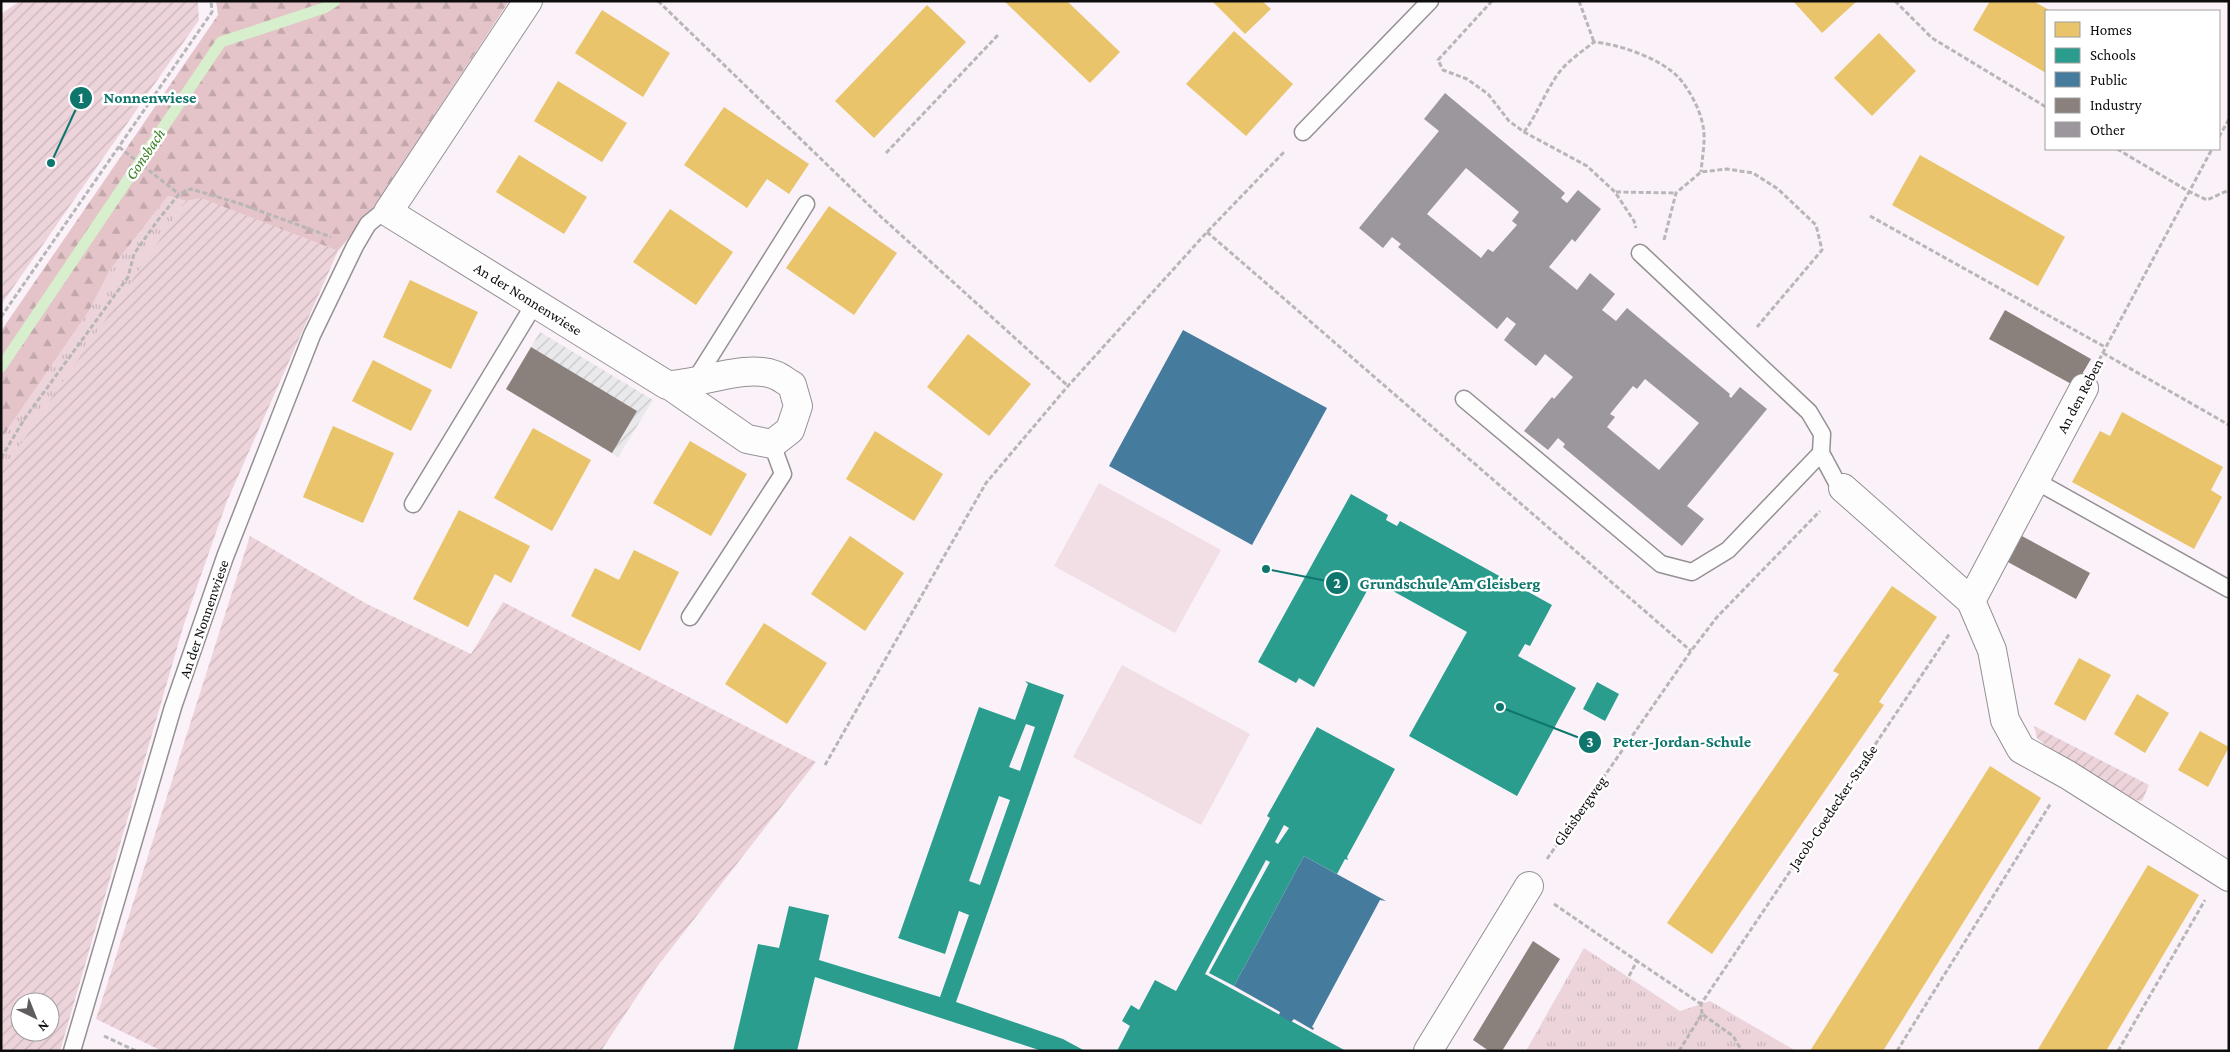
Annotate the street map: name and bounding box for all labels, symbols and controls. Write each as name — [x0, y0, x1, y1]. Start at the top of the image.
legend — [2045, 10, 2220, 150]
text: Homes — [2090, 22, 2132, 38]
text: Schools — [2090, 47, 2136, 63]
text: Public — [2090, 72, 2128, 88]
callout: Nonnenwiese — [69, 82, 207, 113]
text: Nonnenwiese — [104, 89, 197, 106]
text: 1 — [78, 90, 84, 106]
text: Industry — [2090, 97, 2142, 114]
text: Other — [2090, 122, 2126, 138]
water label: Gonsbach — [122, 125, 168, 183]
street label: An der Nonnenwiese — [471, 259, 585, 339]
street label: An den Reben — [2054, 356, 2106, 436]
street label: An der Nonnenwiese — [176, 557, 232, 680]
callout: Grundschule Am Gleisberg — [1325, 568, 1550, 599]
text: 2 — [1333, 575, 1341, 591]
text: Grundschule Am Gleisberg — [1360, 575, 1540, 592]
callout: Peter-Jordan-Schule — [1578, 726, 1761, 757]
text: Peter-Jordan-Schule — [1613, 733, 1752, 750]
text: 3 — [1586, 734, 1594, 750]
street label: Jacob-Goedecker-Straße — [1784, 742, 1881, 874]
street label: Gleisbergweg — [1550, 773, 1611, 849]
north arrow — [10, 992, 60, 1042]
text: N — [35, 1017, 53, 1036]

